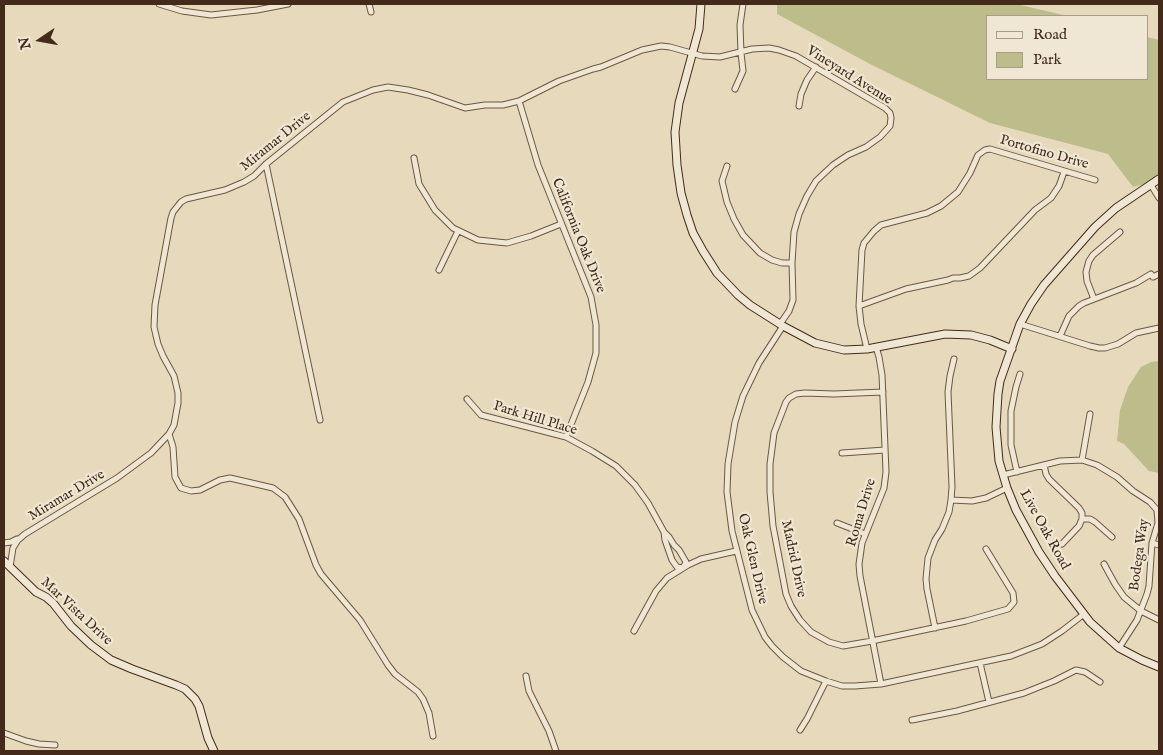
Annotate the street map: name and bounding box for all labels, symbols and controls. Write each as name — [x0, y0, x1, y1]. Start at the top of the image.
north arrow — [15, 15, 65, 65]
legend — [986, 15, 1148, 80]
text: Road — [1033, 25, 1067, 44]
text: N — [15, 35, 35, 51]
street label: Vineyard Avenue — [803, 43, 895, 109]
text: Park — [1033, 50, 1062, 69]
street label: Miramar Drive — [237, 108, 315, 176]
street label: Portofino Drive — [998, 132, 1090, 174]
street label: California Oak Drive — [547, 176, 609, 296]
street label: Park Hill Place — [491, 398, 579, 440]
street label: Miramar Drive — [26, 467, 108, 525]
street label: Roma Drive — [844, 477, 880, 549]
street label: Live Oak Road — [1015, 487, 1073, 573]
street label: Oak Glen Drive — [733, 512, 771, 606]
street label: Bodega Way — [1127, 518, 1153, 592]
street label: Madrid Drive — [777, 519, 809, 599]
street label: Mar Vista Drive — [37, 575, 115, 649]

